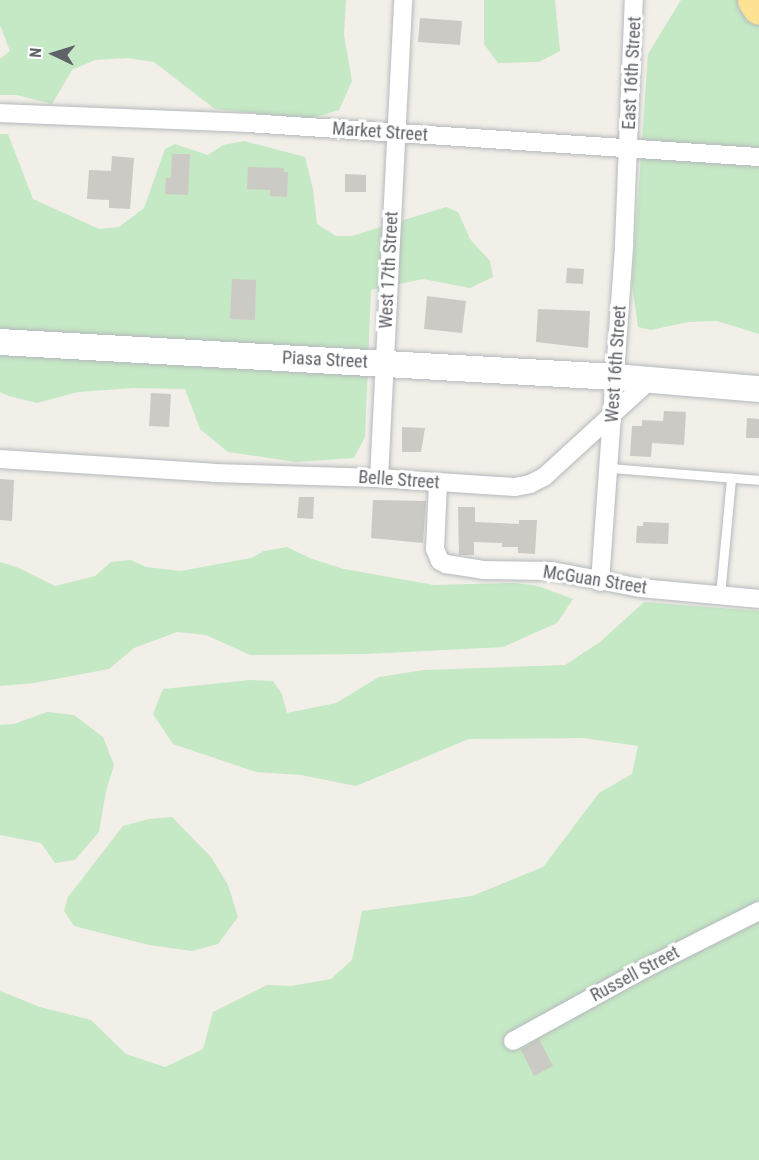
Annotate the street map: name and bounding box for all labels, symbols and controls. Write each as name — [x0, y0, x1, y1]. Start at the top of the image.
street label: East 16th Street — [618, 16, 646, 130]
north arrow — [24, 24, 84, 84]
text: N — [26, 47, 45, 58]
street label: Market Street — [332, 118, 428, 146]
street label: West 17th Street — [375, 211, 403, 329]
street label: West 16th Street — [601, 305, 631, 423]
street label: Piasa Street — [282, 347, 368, 373]
street label: Belle Street — [358, 466, 440, 494]
street label: McGuan Street — [542, 561, 648, 599]
street label: Russell Street — [587, 942, 683, 1006]

